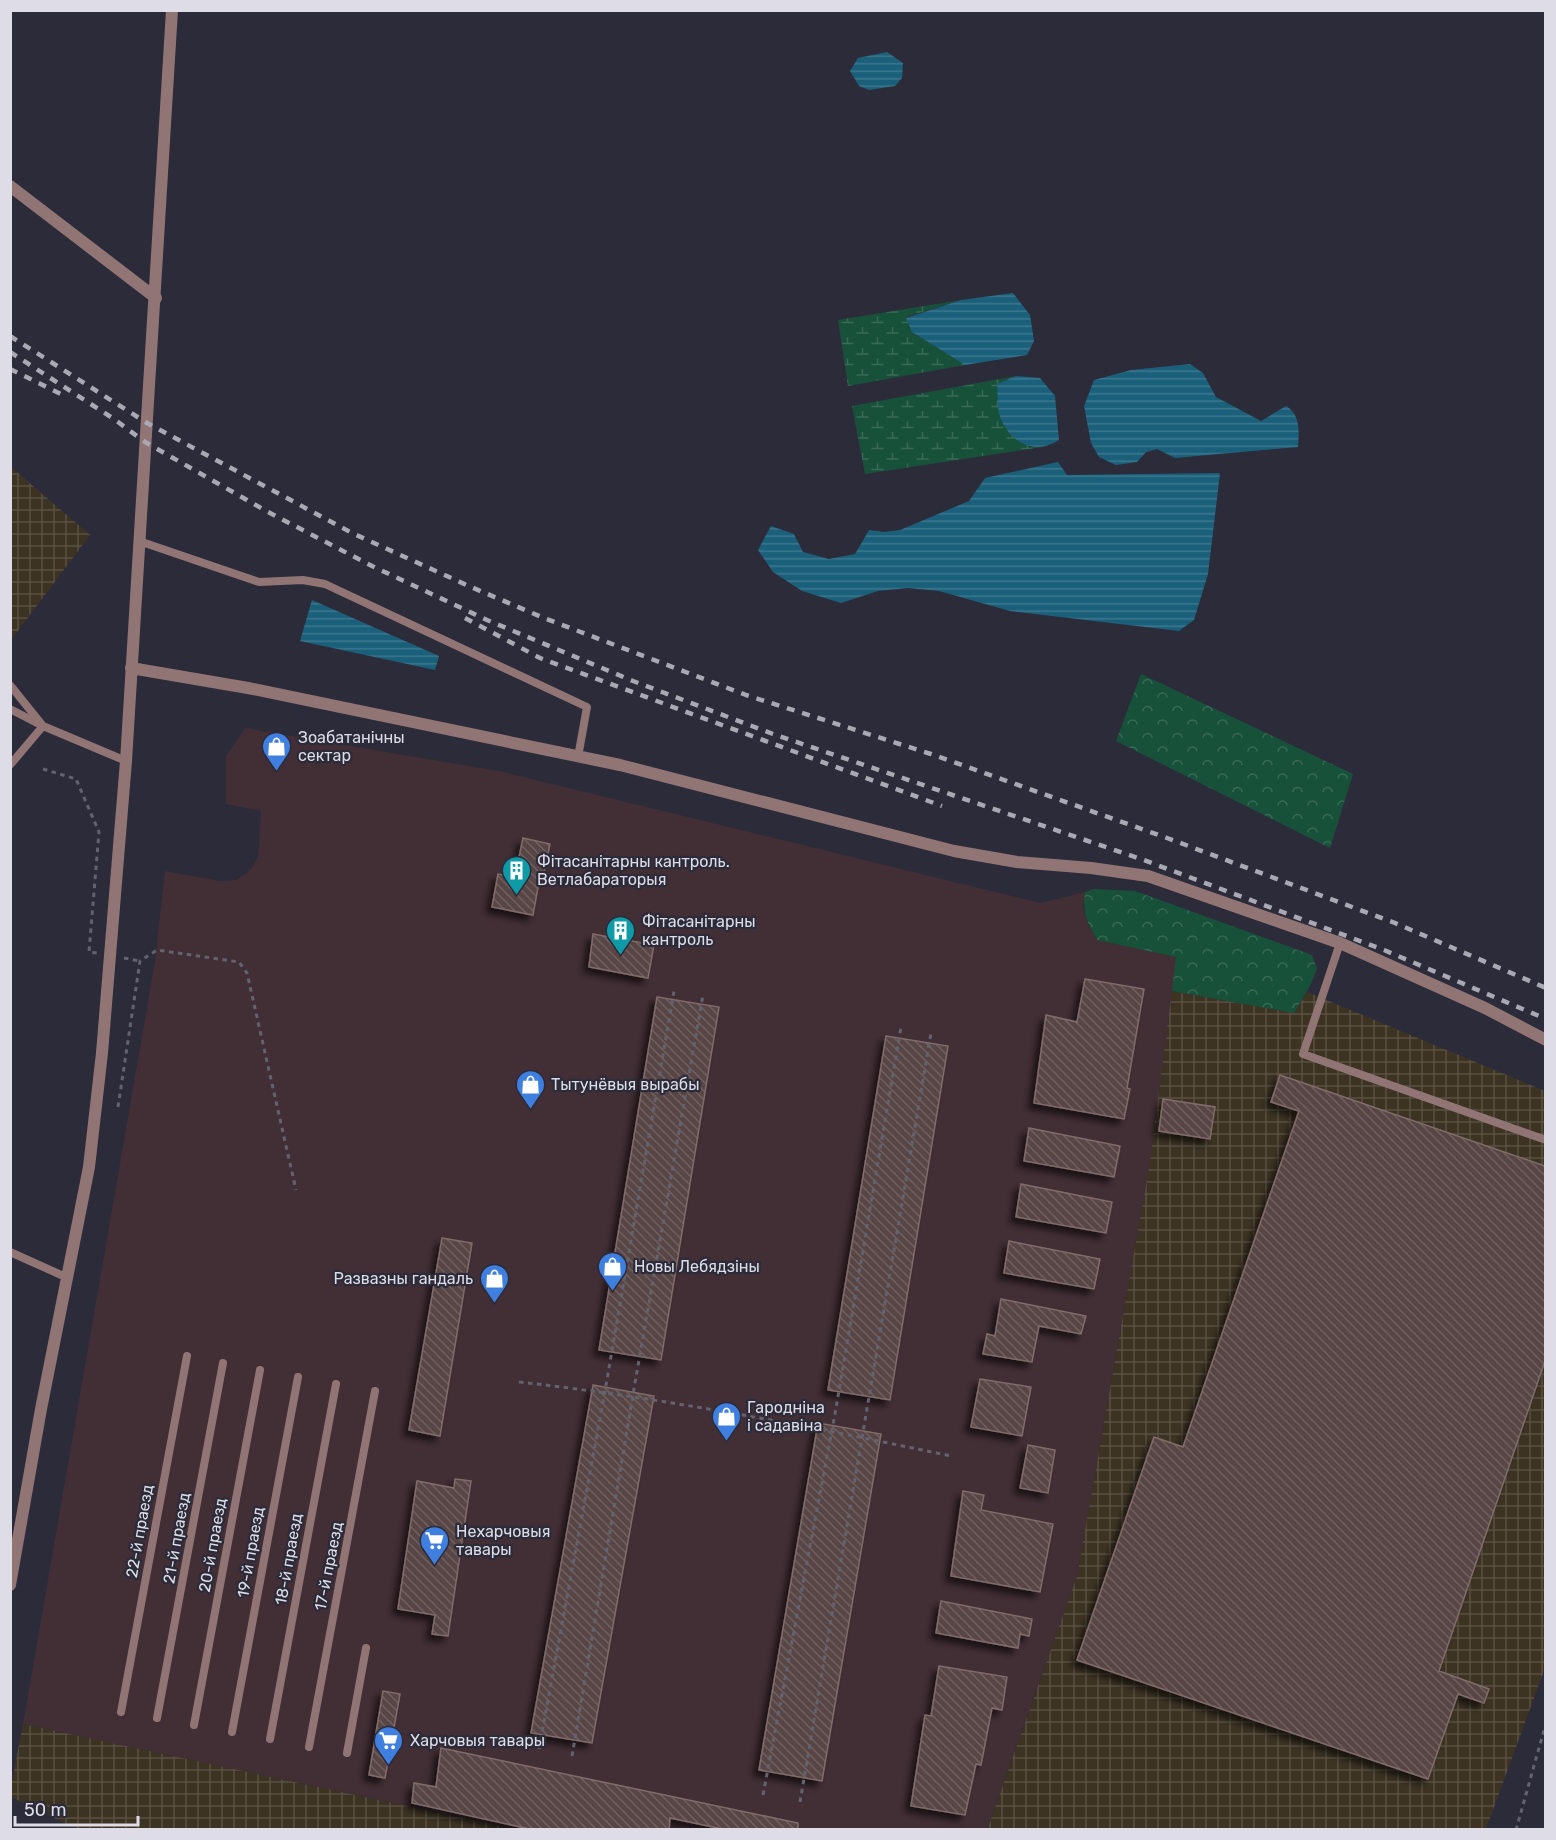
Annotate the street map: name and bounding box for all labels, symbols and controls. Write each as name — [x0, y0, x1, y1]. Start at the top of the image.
place label: Зоабатанічны сектар — [298, 728, 405, 765]
shop icon: Зоабатанічны сектар — [261, 730, 293, 772]
place label: Фітасанітарны кантроль. Ветлабараторыя — [537, 852, 730, 889]
building icon: Фітасанітарны кантроль. Ветлабараторыя — [500, 854, 532, 896]
place label: Фітасанітарны кантроль — [642, 912, 756, 949]
building icon: Фітасанітарны кантроль — [605, 914, 637, 956]
shop icon: Тытунёвыя вырабы — [514, 1068, 546, 1110]
place label: Тытунёвыя вырабы — [551, 1075, 700, 1094]
shop icon: Новы Лебядзіны — [597, 1250, 629, 1292]
place label: Новы Лебядзіны — [634, 1257, 760, 1276]
shop icon: Развазны гандаль — [478, 1262, 510, 1304]
place label: Развазны гандаль — [334, 1269, 473, 1288]
place label: Гародніна і садавіна — [747, 1398, 825, 1435]
shop icon: Гародніна і садавіна — [710, 1400, 742, 1442]
street label: 22-й праезд — [122, 1483, 157, 1579]
street label: 21-й праезд — [159, 1491, 194, 1585]
street label: 20-й праезд — [195, 1496, 230, 1594]
street label: 19-й праезд — [233, 1505, 268, 1599]
street label: 18-й праезд — [271, 1511, 306, 1607]
street label: 17-й праезд — [311, 1519, 347, 1612]
place label: Нехарчовыя тавары — [456, 1522, 550, 1559]
supermarket icon: Нехарчовыя тавары — [419, 1524, 451, 1566]
supermarket icon: Харчовыя тавары — [373, 1724, 405, 1766]
place label: Харчовыя тавары — [410, 1731, 545, 1750]
scale bar — [15, 1789, 138, 1827]
text: 50 m — [24, 1799, 67, 1821]

